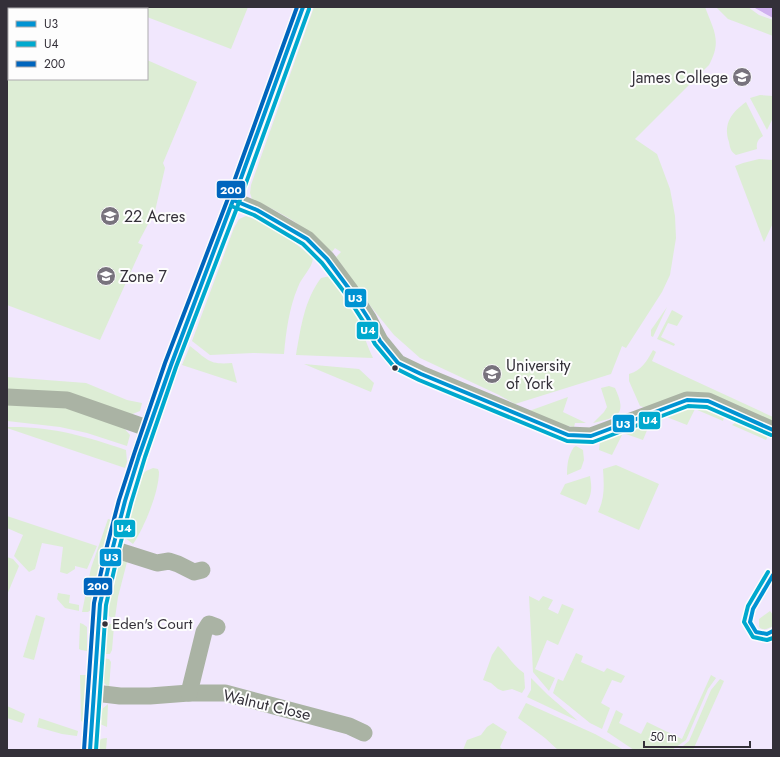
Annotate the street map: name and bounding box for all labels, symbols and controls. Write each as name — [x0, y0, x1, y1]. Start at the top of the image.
legend — [8, 8, 148, 80]
text: U3 — [44, 15, 59, 33]
text: U4 — [44, 35, 59, 53]
text: 200 — [44, 55, 65, 73]
place label: James College — [630, 66, 728, 89]
school or university icon: James College — [731, 66, 753, 88]
line badge: 200 — [216, 180, 246, 199]
text: 200 — [220, 182, 242, 198]
school or university icon: 22 Acres — [99, 205, 121, 227]
place label: 22 Acres — [124, 205, 185, 228]
school or university icon: Zone 7 — [95, 265, 117, 287]
place label: Zone 7 — [120, 265, 167, 288]
line badge: U3 — [344, 288, 367, 308]
text: U3 — [348, 290, 362, 306]
line badge: U4 — [356, 321, 379, 340]
text: U4 — [360, 322, 376, 338]
place label: University of York — [506, 354, 572, 395]
unlabelled marker — [390, 363, 400, 373]
school or university icon: University of York — [481, 363, 503, 385]
line badge: U4 — [638, 411, 661, 430]
text: U4 — [642, 412, 658, 428]
line badge: U3 — [612, 414, 635, 433]
text: U3 — [616, 416, 630, 432]
line badge: U4 — [113, 519, 136, 538]
text: U4 — [116, 520, 132, 536]
line badge: U3 — [99, 548, 122, 567]
text: U3 — [104, 549, 118, 565]
line badge: 200 — [83, 577, 113, 596]
text: 200 — [87, 578, 109, 594]
place label: Eden's Court — [112, 613, 193, 635]
marker: Eden's Court — [100, 619, 110, 629]
street label: Walnut Close — [221, 684, 313, 726]
scale bar — [644, 723, 750, 749]
text: 50 m — [650, 728, 677, 746]

